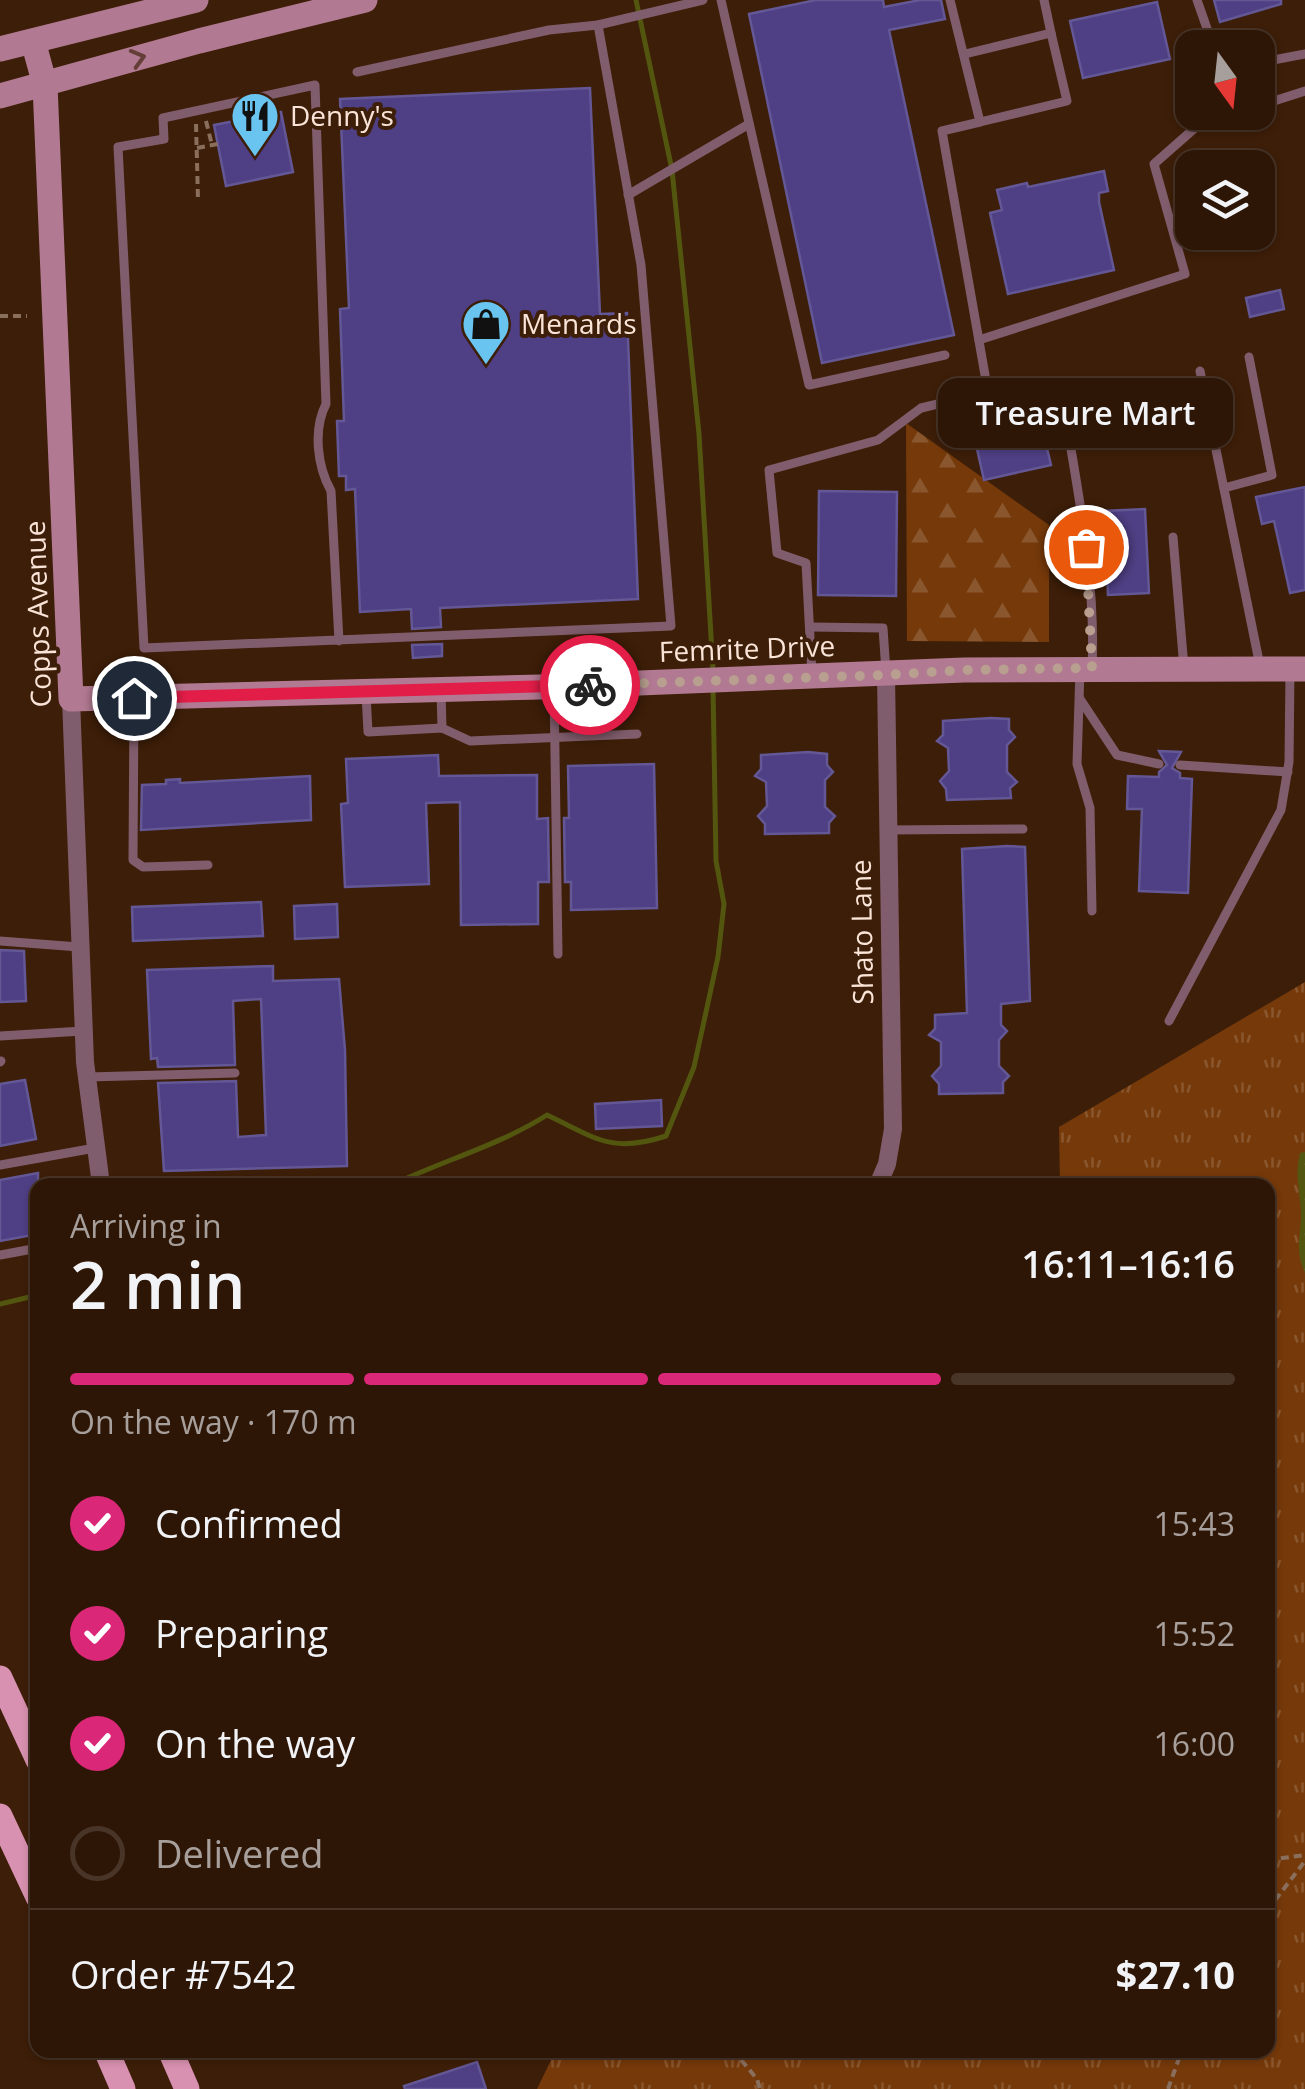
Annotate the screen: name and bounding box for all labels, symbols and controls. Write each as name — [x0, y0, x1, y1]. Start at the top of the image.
north arrow — [1175, 30, 1275, 130]
map controls — [1175, 30, 1275, 250]
one-way arrow — [129, 49, 146, 70]
restaurant icon: Denny's — [229, 90, 281, 158]
place label: Denny's — [290, 96, 394, 134]
button: layers — [1175, 150, 1275, 250]
shop icon: Menards — [460, 298, 512, 366]
place label: Menards — [521, 304, 637, 342]
callout: Treasure Mart — [938, 377, 1234, 447]
text: Treasure Mart — [976, 391, 1195, 434]
pin — [1044, 505, 1129, 590]
street label: Copps Avenue — [15, 520, 59, 708]
icon: bag — [1059, 520, 1114, 575]
street label: Femrite Drive — [658, 626, 836, 670]
courier — [540, 635, 640, 735]
pin — [92, 656, 177, 741]
icon: bike — [563, 658, 618, 713]
icon: home — [107, 671, 162, 726]
street label: Shato Lane — [841, 859, 881, 1005]
text: Arriving in — [70, 1204, 222, 1247]
text: 16:11–16:16 — [1021, 1237, 1235, 1289]
text: 2 min — [70, 1240, 245, 1328]
text: On the way · 170 m — [70, 1400, 357, 1443]
icon: check — [70, 1496, 125, 1551]
text: Confirmed — [155, 1497, 343, 1549]
text: 15:43 — [1153, 1502, 1235, 1545]
icon: check — [70, 1606, 125, 1661]
text: Preparing — [155, 1607, 328, 1659]
text: 15:52 — [1153, 1612, 1235, 1655]
icon: check — [70, 1716, 125, 1771]
text: On the way — [155, 1717, 355, 1769]
text: 16:00 — [1153, 1722, 1235, 1765]
text: Delivered — [155, 1827, 324, 1879]
text: Order #7542 — [70, 1948, 297, 2000]
text: $27.10 — [1116, 1948, 1235, 2000]

